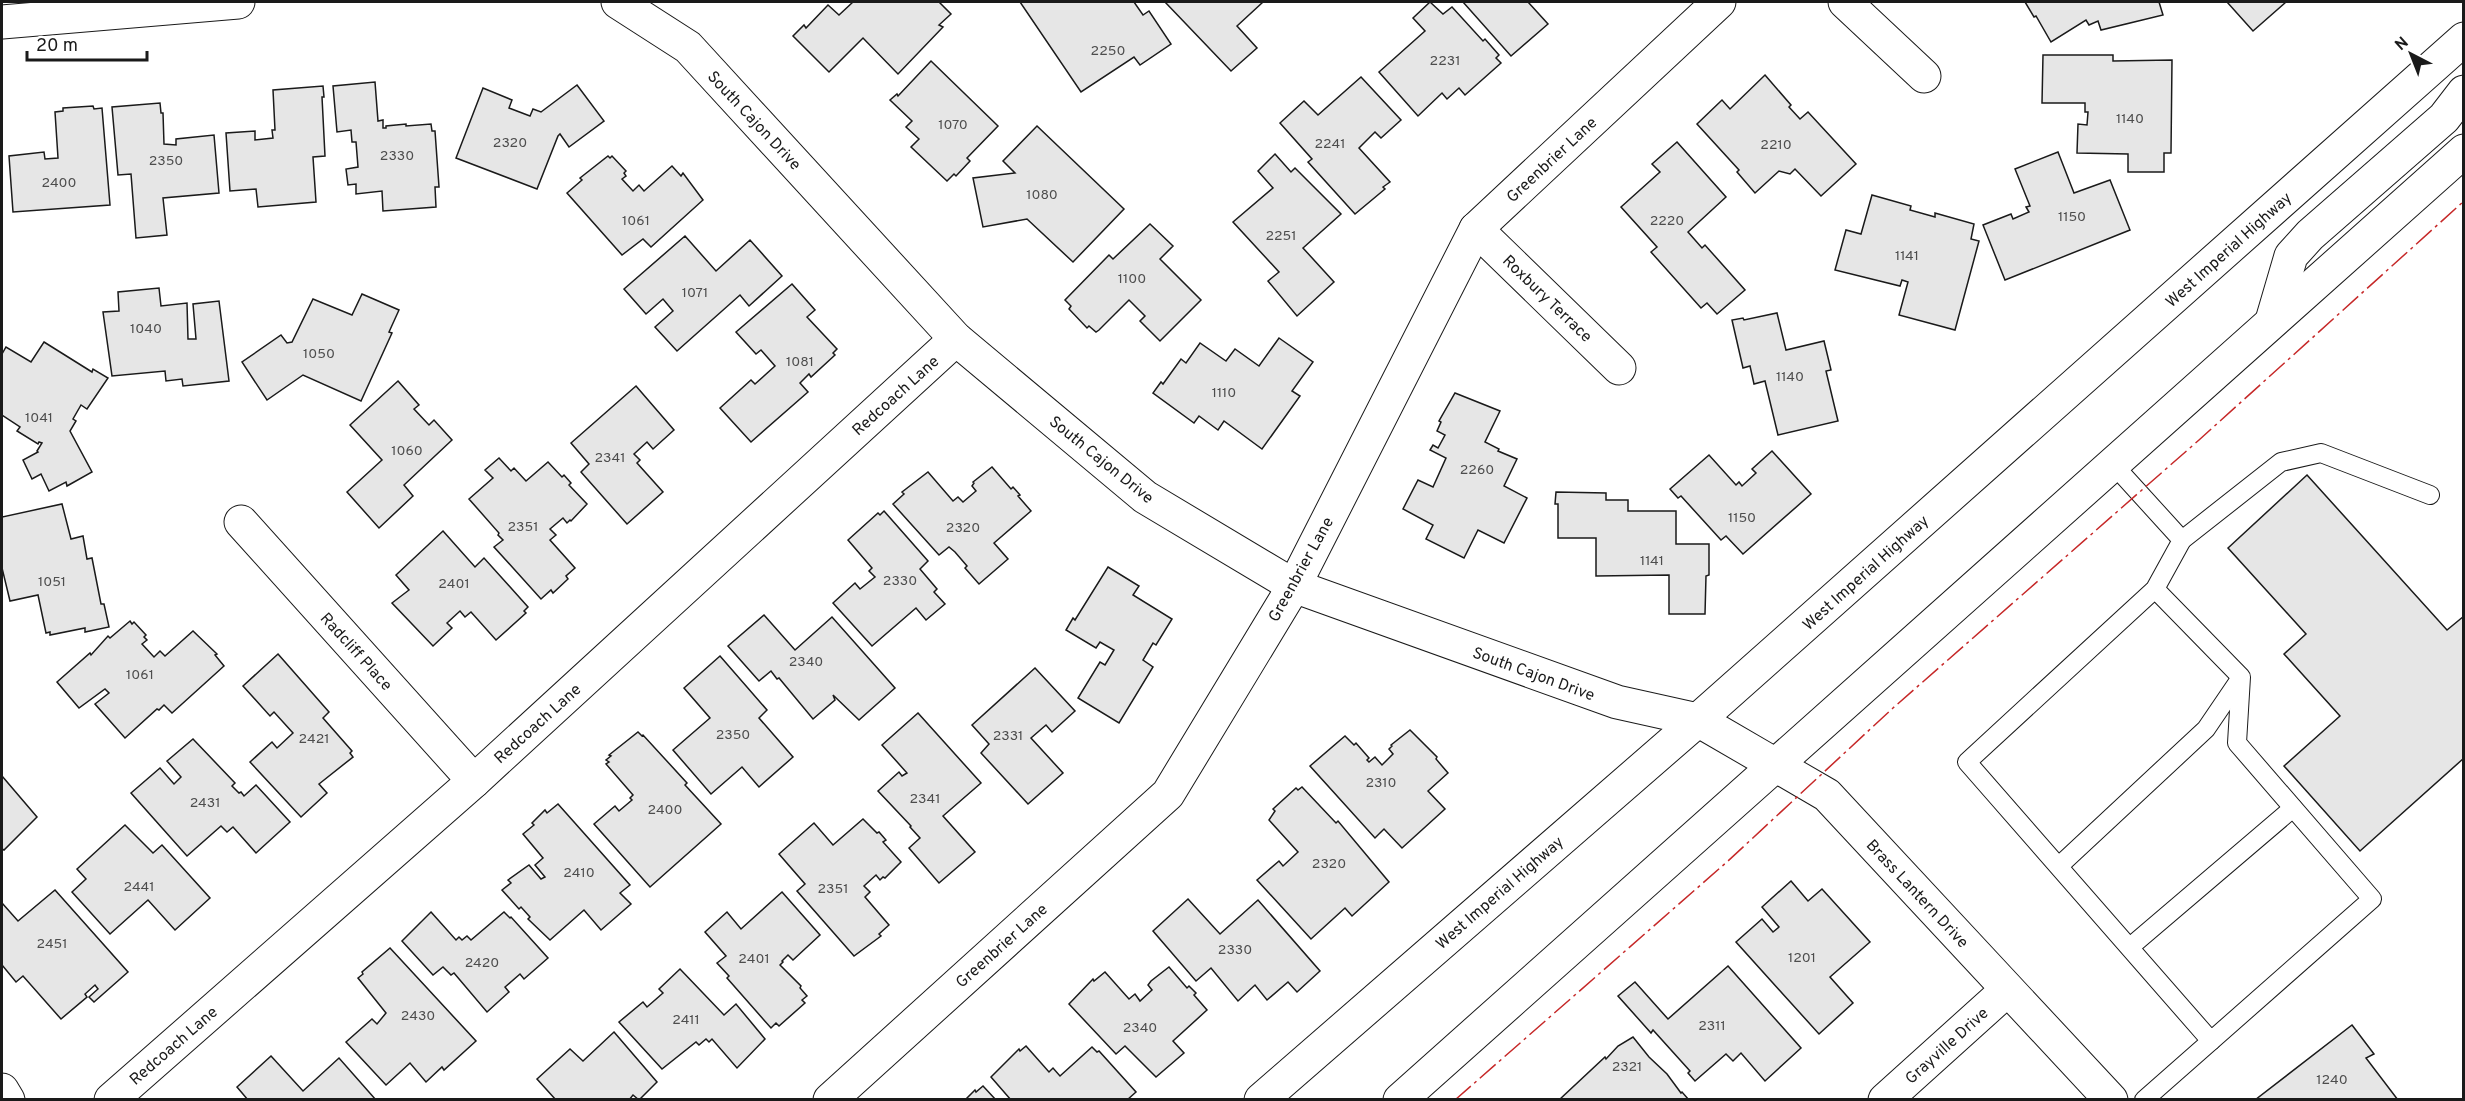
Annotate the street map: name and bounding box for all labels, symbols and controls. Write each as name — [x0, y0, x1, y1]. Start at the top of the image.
scale bar — [27, 24, 147, 62]
north arrow — [2381, 24, 2441, 84]
text: N — [2391, 33, 2413, 56]
text: 20 m — [36, 35, 78, 58]
house number: 2250 — [1091, 43, 1125, 60]
house number: 2231 — [1430, 53, 1460, 70]
street label: South Cajon Drive — [702, 68, 805, 175]
house number: 1140 — [2116, 111, 2144, 128]
street label: Greenbrier Lane — [1503, 113, 1602, 208]
house number: 1070 — [938, 117, 968, 134]
house number: 2320 — [493, 135, 527, 152]
house number: 2241 — [1315, 136, 1345, 153]
house number: 2210 — [1760, 137, 1792, 154]
house number: 2330 — [380, 148, 414, 165]
house number: 2350 — [149, 153, 183, 170]
house number: 2400 — [42, 175, 77, 192]
house number: 1080 — [1026, 187, 1058, 204]
street label: West Imperial Highway — [2162, 189, 2297, 312]
house number: 1150 — [2058, 209, 2086, 226]
house number: 1061 — [622, 213, 650, 230]
house number: 2220 — [1650, 213, 1684, 230]
house number: 2251 — [1265, 228, 1297, 245]
house number: 1141 — [1895, 248, 1919, 265]
street label: Roxbury Terrace — [1497, 252, 1596, 347]
house number: 1100 — [1118, 271, 1146, 288]
house number: 1071 — [682, 285, 708, 302]
house number: 1040 — [130, 321, 162, 338]
house number: 1050 — [303, 346, 335, 363]
street label: Redcoach Lane — [849, 352, 944, 441]
house number: 1081 — [786, 354, 814, 371]
house number: 1140 — [1776, 369, 1804, 386]
house number: 1110 — [1212, 385, 1236, 402]
house number: 1041 — [25, 410, 53, 427]
street label: South Cajon Drive — [1044, 412, 1157, 509]
house number: 1060 — [391, 443, 423, 460]
house number: 2341 — [595, 450, 625, 467]
house number: 2260 — [1460, 462, 1494, 479]
house number: 1150 — [1728, 510, 1756, 527]
street label: West Imperial Highway — [1799, 512, 1934, 635]
street label: Greenbrier Lane — [1265, 514, 1339, 626]
house number: 2351 — [508, 519, 538, 536]
house number: 2320 — [946, 520, 980, 537]
house number: 1141 — [1640, 553, 1664, 570]
house number: 2330 — [883, 573, 917, 590]
house number: 1051 — [38, 574, 66, 591]
house number: 2401 — [438, 576, 470, 593]
street label: Radcliff Place — [315, 609, 396, 696]
street label: South Cajon Drive — [1469, 643, 1597, 706]
house number: 2340 — [789, 654, 823, 671]
house number: 1061 — [126, 667, 154, 684]
street label: Redcoach Lane — [491, 680, 586, 769]
house number: 2350 — [716, 727, 750, 744]
house number: 2331 — [993, 728, 1023, 745]
house number: 2421 — [299, 731, 329, 748]
house number: 2310 — [1365, 775, 1397, 792]
house number: 2341 — [910, 791, 940, 808]
house number: 2431 — [190, 795, 220, 812]
house number: 2400 — [648, 802, 683, 819]
street label: West Imperial Highway — [1432, 833, 1568, 954]
street label: Brass Lantern Drive — [1861, 836, 1972, 953]
house number: 2320 — [1312, 856, 1346, 873]
house number: 2410 — [563, 865, 595, 882]
house number: 2441 — [123, 879, 155, 896]
house number: 2351 — [818, 881, 848, 898]
street label: Greenbrier Lane — [952, 900, 1052, 993]
house number: 2451 — [36, 936, 68, 953]
house number: 2330 — [1218, 942, 1252, 959]
house number: 1201 — [1788, 950, 1816, 967]
house number: 2401 — [738, 951, 770, 968]
house number: 2420 — [465, 955, 499, 972]
street label: Redcoach Lane — [126, 1003, 222, 1090]
street label: Grayville Drive — [1902, 1004, 1993, 1089]
house number: 2430 — [401, 1008, 435, 1025]
house number: 2411 — [672, 1012, 700, 1029]
house number: 2311 — [1698, 1018, 1726, 1035]
house number: 2340 — [1123, 1020, 1157, 1037]
house number: 2321 — [1612, 1059, 1642, 1076]
house number: 1240 — [2316, 1072, 2348, 1089]

